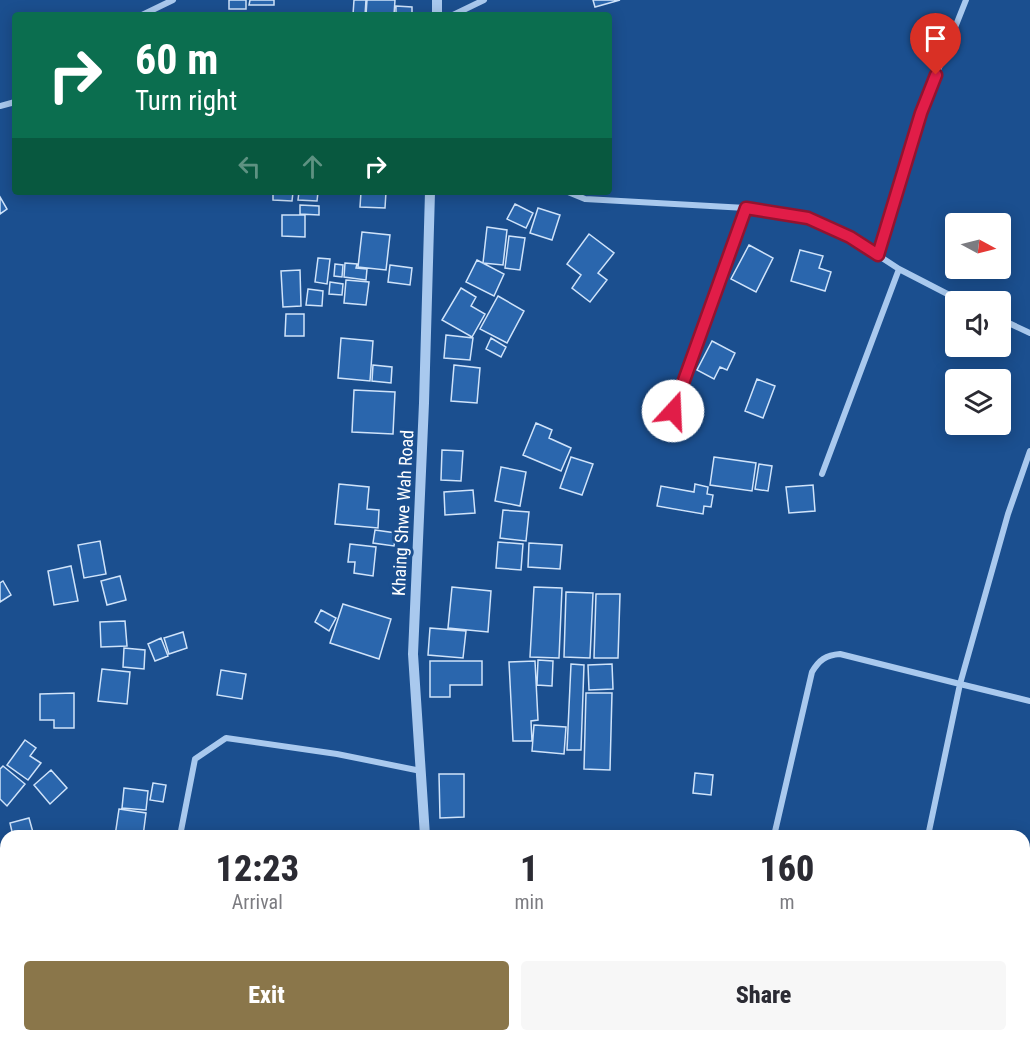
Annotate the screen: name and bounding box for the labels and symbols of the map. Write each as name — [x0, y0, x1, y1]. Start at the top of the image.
pin — [910, 13, 961, 75]
north arrow — [945, 213, 1011, 279]
position arrow — [641, 379, 705, 443]
street label: Khaing Shwe Wah Road — [388, 429, 417, 597]

